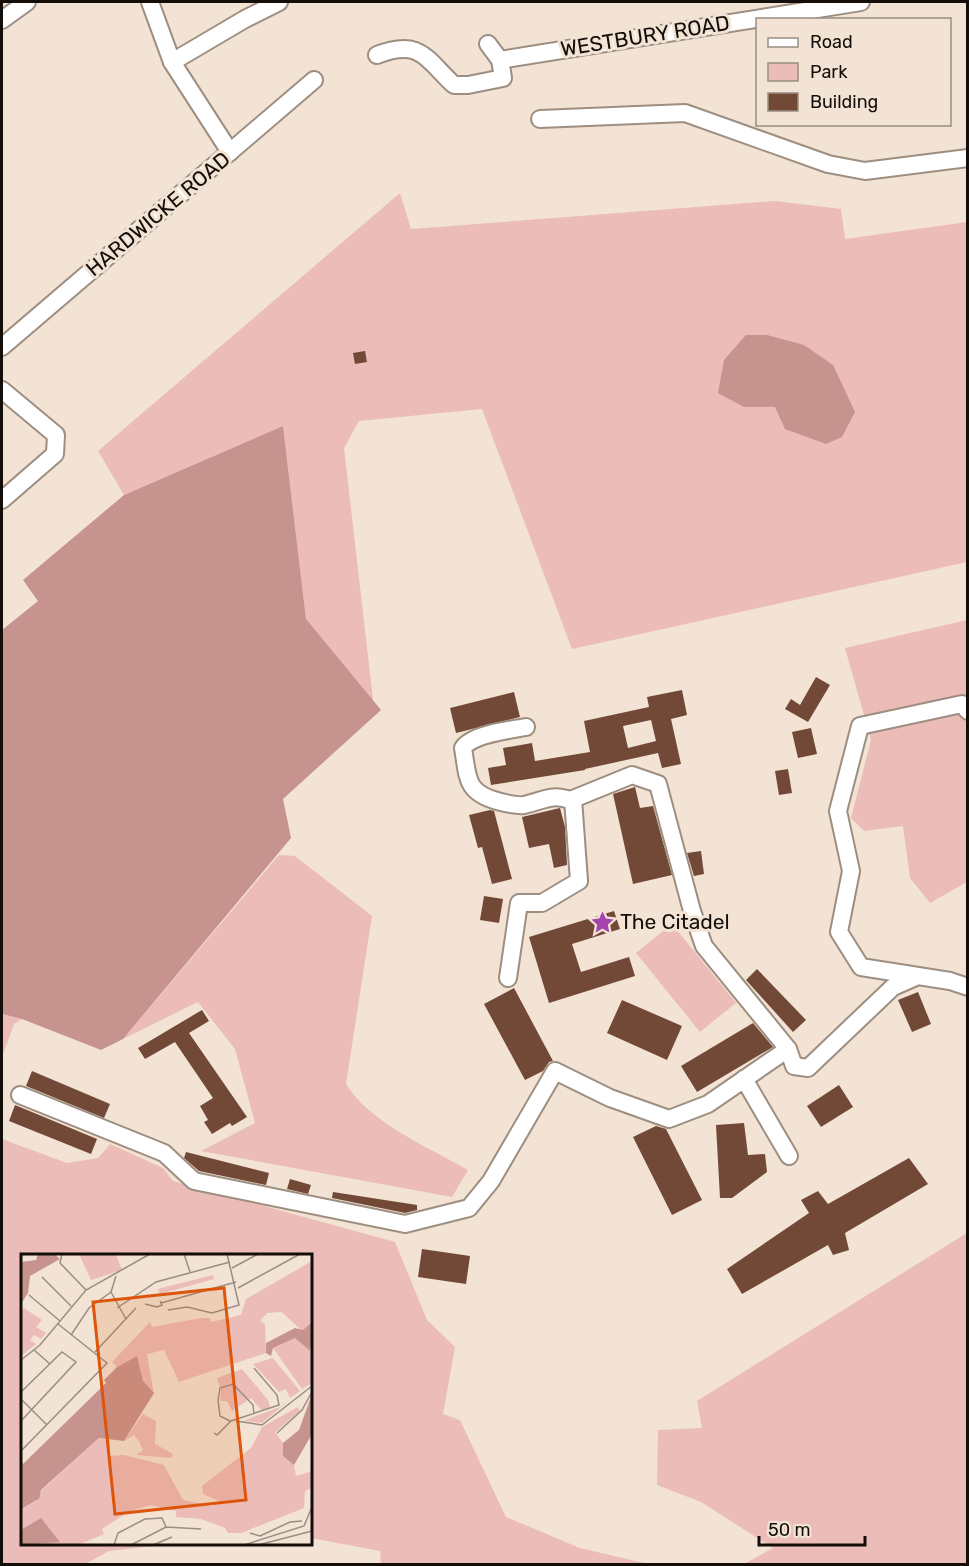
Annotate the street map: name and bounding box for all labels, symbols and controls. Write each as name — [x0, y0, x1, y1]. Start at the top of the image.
street label: WESTBURY ROAD — [559, 10, 731, 61]
legend — [756, 18, 951, 126]
text: Road — [810, 31, 853, 53]
text: Park — [810, 61, 848, 83]
text: Building — [810, 91, 878, 113]
street label: HARDWICKE ROAD — [81, 146, 235, 281]
place icon: The Citadel — [589, 909, 615, 935]
place label: The Citadel — [620, 909, 730, 934]
inset map — [21, 1254, 312, 1545]
scale bar — [759, 1509, 866, 1547]
text: 50 m — [768, 1519, 811, 1541]

